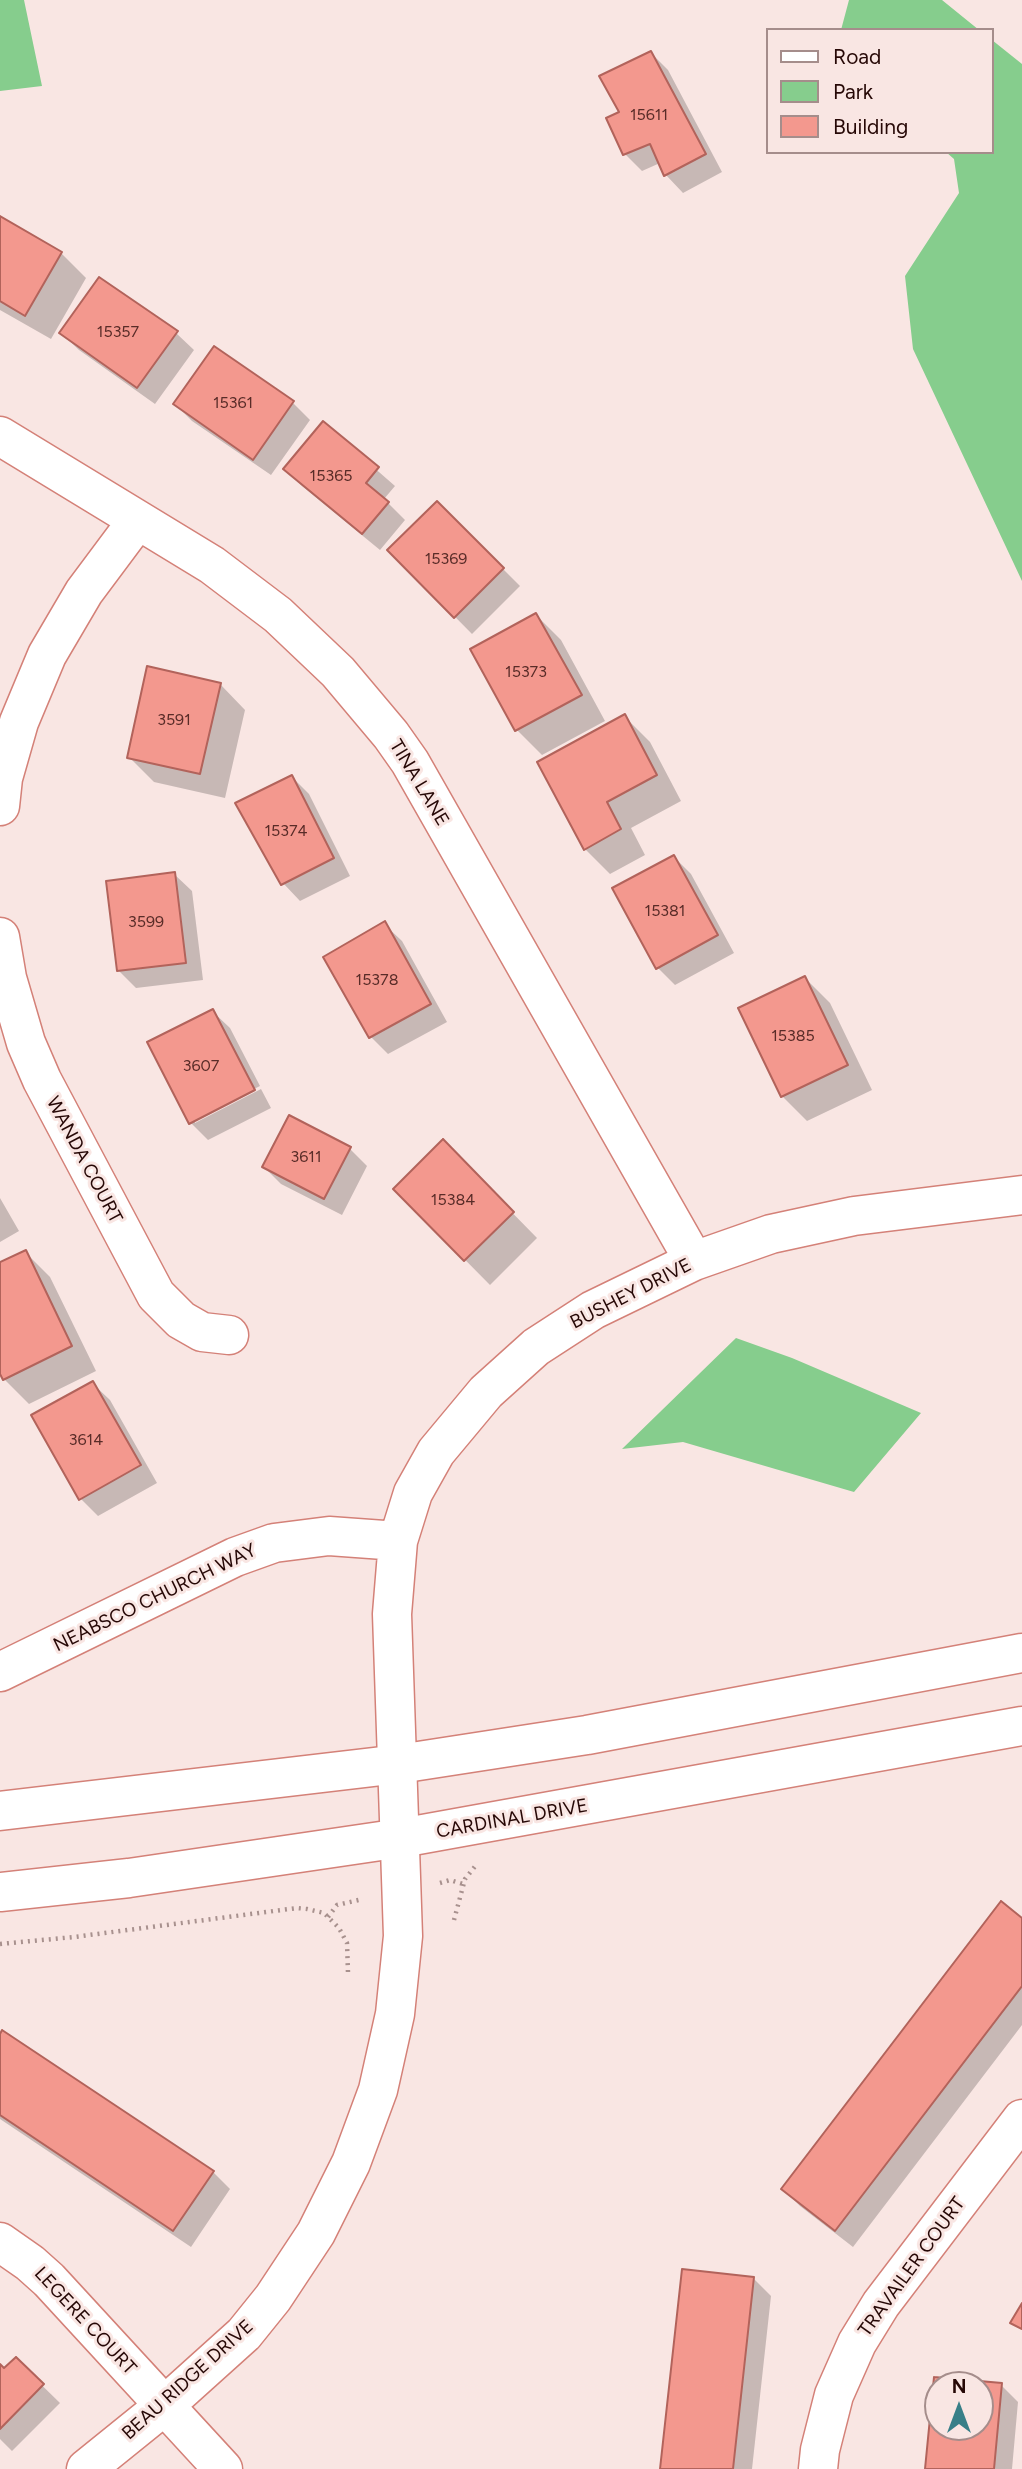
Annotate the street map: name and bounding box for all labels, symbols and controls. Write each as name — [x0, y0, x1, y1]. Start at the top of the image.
legend — [766, 28, 994, 154]
text: Road — [833, 44, 881, 69]
text: Park — [833, 79, 873, 104]
house number: 15611 — [630, 105, 668, 125]
text: Building — [833, 114, 908, 139]
house number: 15357 — [97, 322, 139, 342]
house number: 15361 — [213, 393, 253, 413]
house number: 15365 — [310, 466, 352, 486]
house number: 15369 — [425, 549, 467, 569]
house number: 15373 — [505, 662, 547, 682]
house number: 3591 — [157, 710, 191, 730]
street label: TINA LANE — [384, 736, 454, 830]
house number: 15374 — [264, 821, 308, 841]
house number: 15381 — [645, 901, 685, 921]
house number: 3599 — [128, 912, 164, 932]
house number: 15378 — [356, 970, 398, 990]
house number: 15385 — [771, 1026, 815, 1046]
house number: 3607 — [183, 1056, 219, 1076]
street label: WANDA COURT — [41, 1093, 127, 1227]
house number: 3611 — [291, 1147, 321, 1167]
house number: 15384 — [431, 1190, 475, 1210]
street label: BUSHEY DRIVE — [567, 1254, 695, 1334]
house number: 3614 — [69, 1430, 103, 1450]
street label: NEABSCO CHURCH WAY — [50, 1539, 260, 1657]
street label: CARDINAL DRIVE — [435, 1794, 589, 1844]
street label: TRAVAILER COURT — [854, 2193, 970, 2341]
street label: LEGERE COURT — [29, 2262, 141, 2380]
street label: BEAU RIDGE DRIVE — [118, 2315, 258, 2445]
north arrow — [924, 2371, 994, 2441]
text: N — [952, 2375, 966, 2398]

